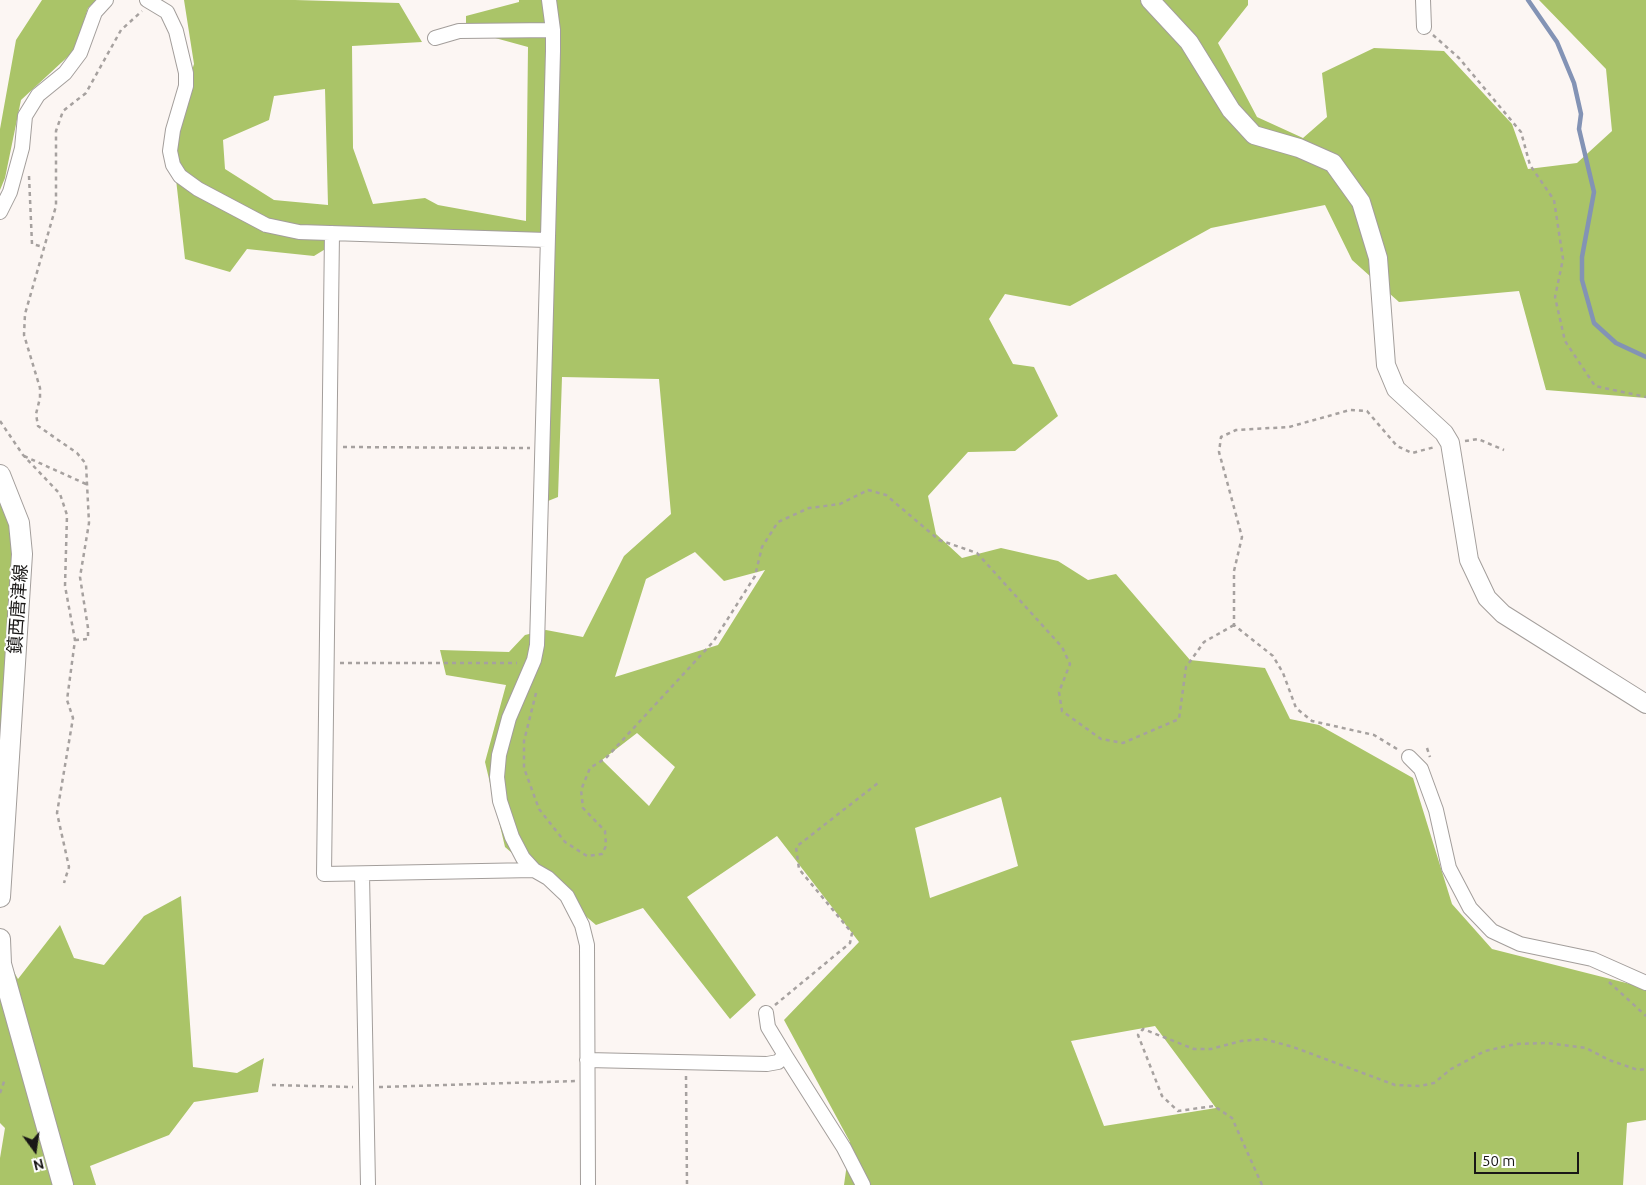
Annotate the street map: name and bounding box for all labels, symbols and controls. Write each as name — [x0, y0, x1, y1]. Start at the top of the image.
street label: 鎮西唐津線 — [4, 563, 32, 655]
north arrow — [10, 1125, 60, 1175]
scale bar — [1476, 1142, 1581, 1174]
text: 50 m — [1482, 1152, 1515, 1169]
text: N — [32, 1156, 46, 1174]

